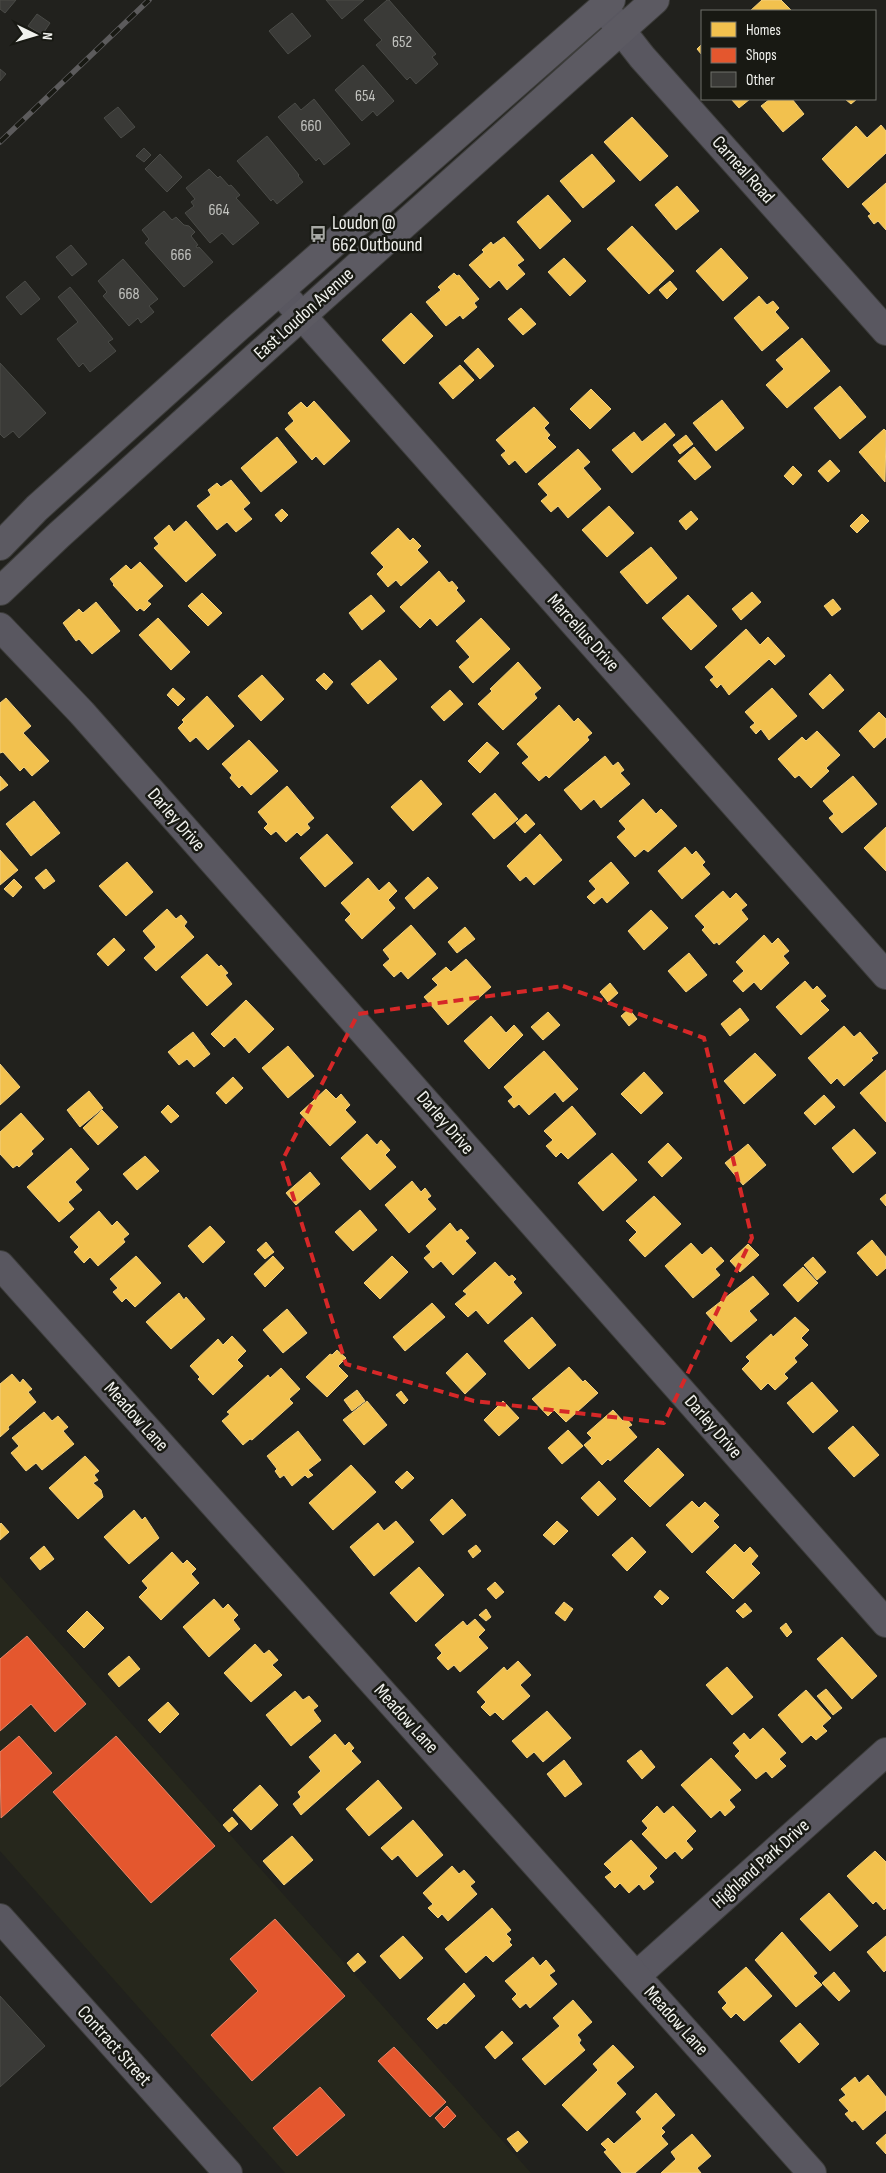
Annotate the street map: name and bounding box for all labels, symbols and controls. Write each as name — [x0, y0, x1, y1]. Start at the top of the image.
north arrow — [10, 10, 60, 60]
legend — [701, 10, 876, 100]
text: Homes — [746, 21, 781, 40]
text: N — [39, 32, 56, 41]
house number: 652 — [392, 33, 412, 52]
text: Shops — [746, 46, 777, 65]
text: Other — [746, 71, 775, 90]
house number: 654 — [355, 87, 375, 106]
house number: 660 — [300, 117, 322, 136]
street label: Carneal Road — [707, 131, 779, 209]
house number: 664 — [209, 201, 230, 220]
place label: Loudon @ 662 Outbound — [332, 212, 423, 257]
bus stop icon: Loudon @ 662 Outbound — [308, 224, 328, 244]
house number: 666 — [170, 246, 192, 265]
street label: East Loudon Avenue — [249, 263, 359, 365]
house number: 668 — [118, 285, 140, 304]
street label: Marcellus Drive — [542, 589, 624, 677]
street label: Darley Drive — [142, 784, 210, 856]
street label: Darley Drive — [411, 1087, 479, 1159]
street label: Meadow Lane — [99, 1377, 173, 1457]
street label: Darley Drive — [679, 1391, 747, 1463]
street label: Meadow Lane — [369, 1679, 443, 1759]
street label: Highland Park Drive — [708, 1814, 814, 1914]
street label: Meadow Lane — [639, 1981, 713, 2061]
street label: Contract Street — [72, 2001, 156, 2091]

